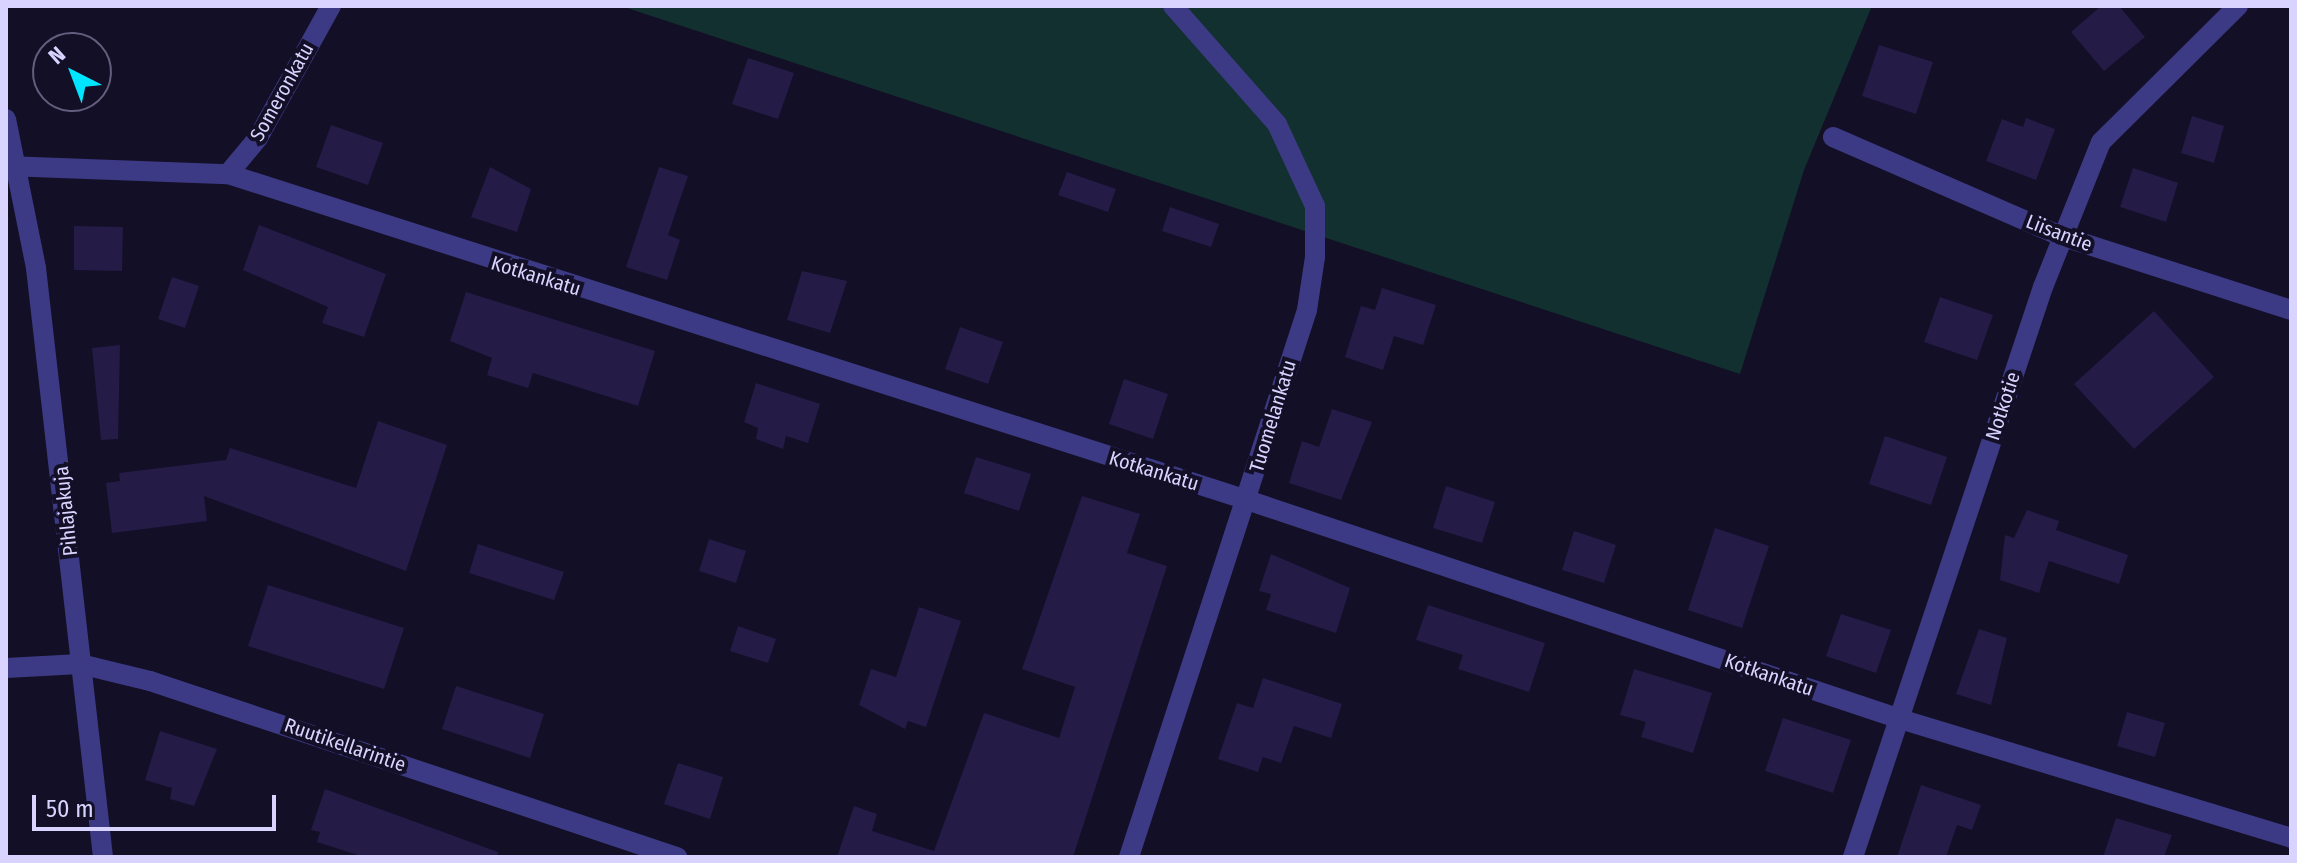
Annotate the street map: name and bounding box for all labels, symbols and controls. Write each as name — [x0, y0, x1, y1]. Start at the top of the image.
north arrow — [32, 32, 112, 112]
street label: Someronkatu — [245, 39, 319, 145]
text: N — [43, 41, 71, 70]
street label: Liisantie — [2022, 209, 2096, 257]
street label: Kotkankatu — [488, 251, 584, 301]
street label: Tuomelankatu — [1245, 357, 1301, 475]
street label: Notkotie — [1981, 369, 2025, 443]
street label: Kotkankatu — [1106, 446, 1202, 496]
street label: Pihlajakuja — [49, 465, 83, 557]
street label: Kotkankatu — [1721, 649, 1817, 701]
street label: Ruutikellarintie — [281, 713, 409, 777]
scale bar — [36, 779, 280, 829]
text: 50 m — [46, 795, 94, 823]

